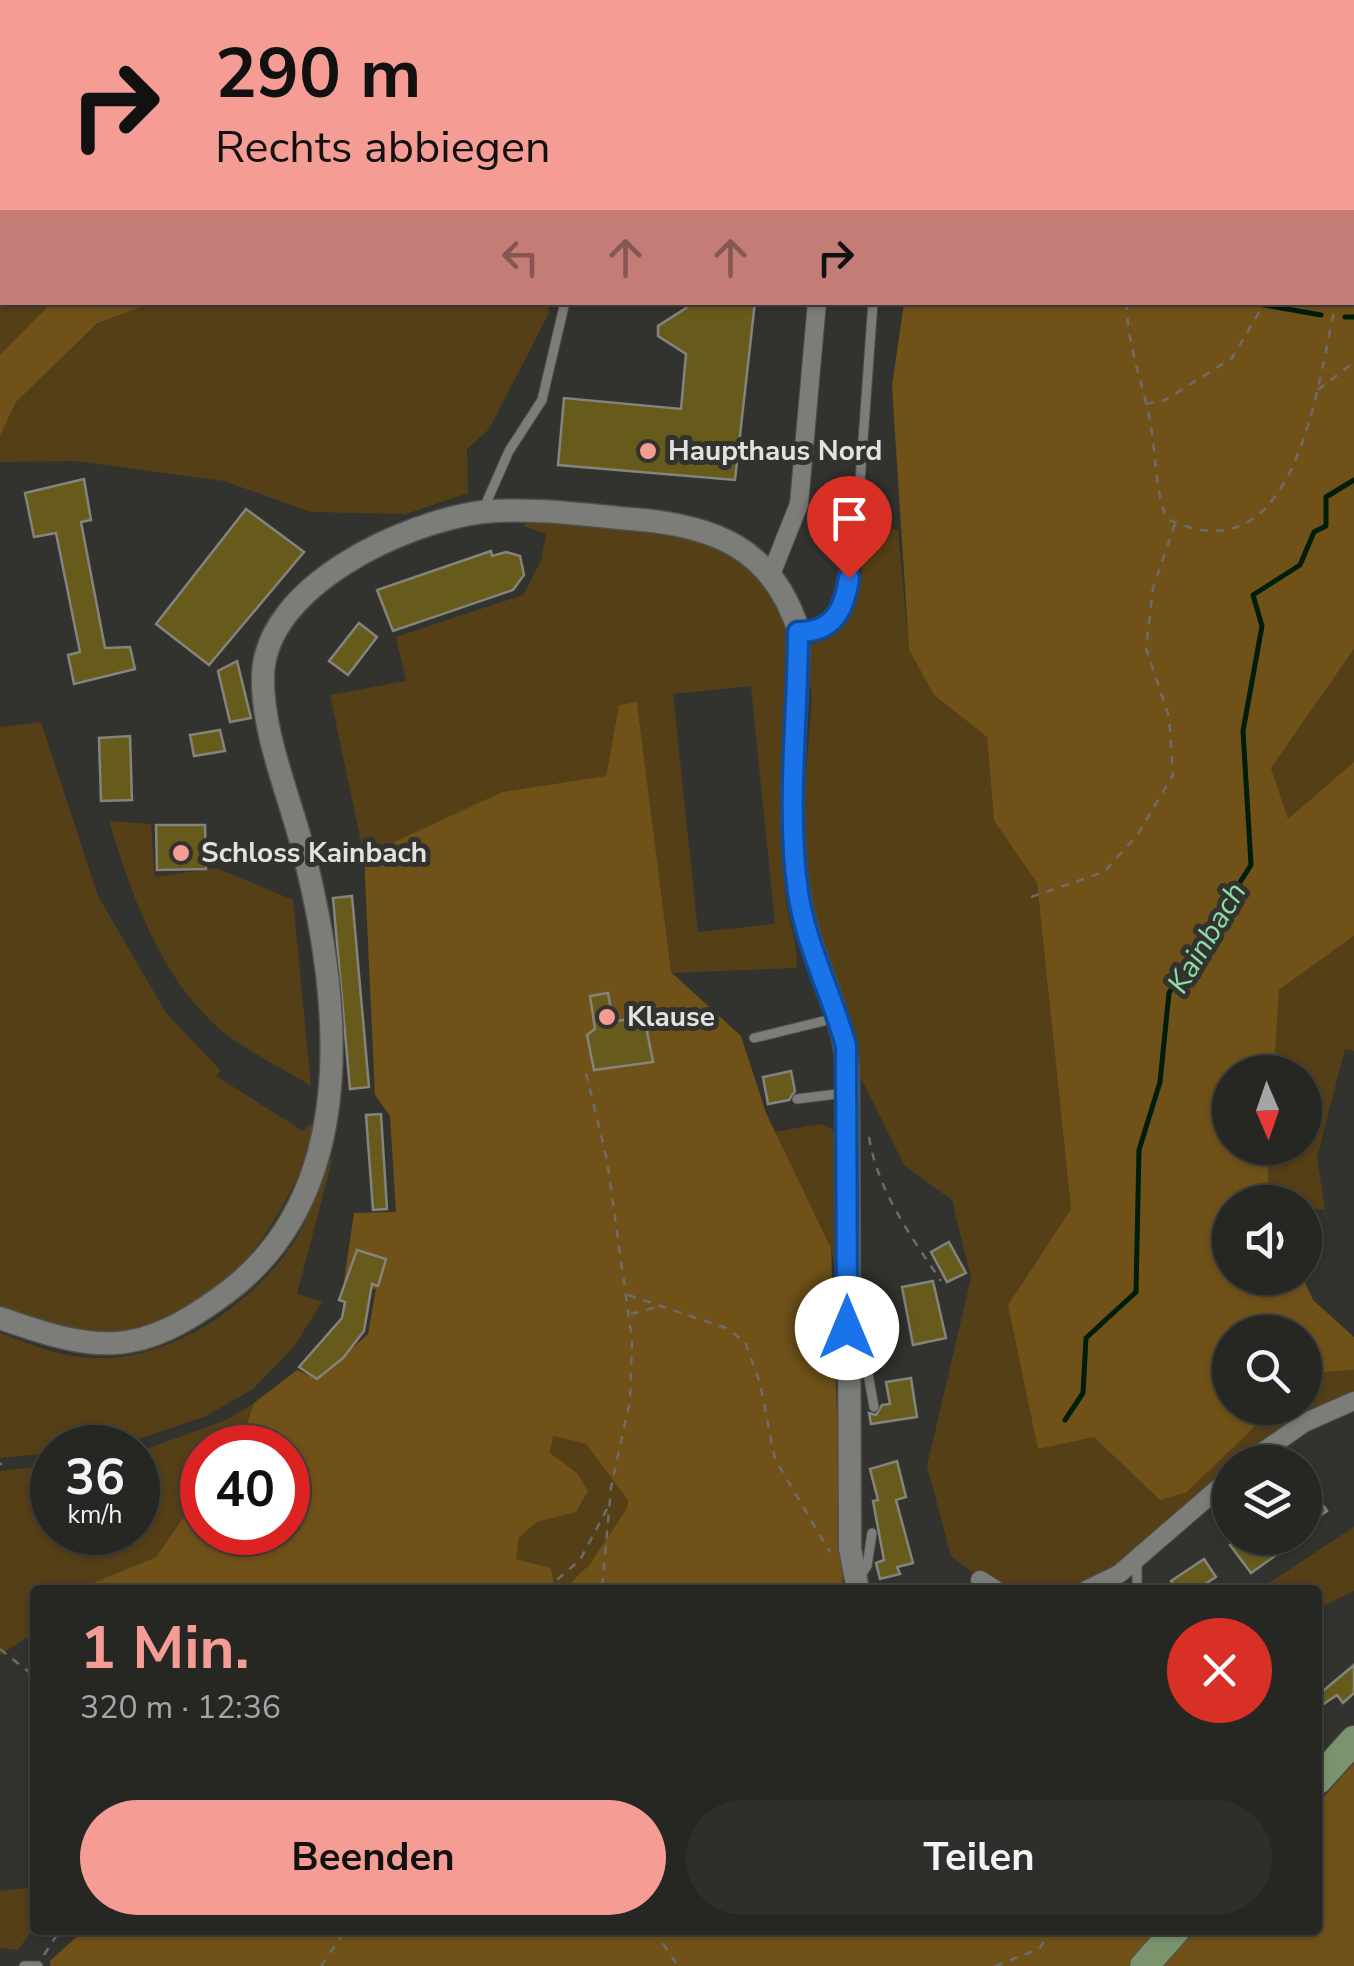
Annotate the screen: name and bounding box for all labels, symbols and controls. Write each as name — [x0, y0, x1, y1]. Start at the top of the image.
text: 290 m — [215, 26, 421, 122]
icon: right — [50, 40, 180, 170]
text: Rechts abbiegen — [215, 117, 550, 178]
icon: left — [493, 230, 548, 285]
icon: ahead — [598, 230, 653, 285]
icon: ahead — [703, 230, 758, 285]
icon: right — [808, 230, 863, 285]
place label: Haupthaus Nord — [668, 432, 882, 470]
marker: Haupthaus Nord — [637, 440, 659, 462]
pin — [807, 476, 892, 579]
icon: arrive — [822, 491, 877, 546]
place label: Schloss Kainbach — [201, 834, 427, 872]
marker: Schloss Kainbach — [170, 842, 192, 864]
water label: Kainbach — [1158, 875, 1256, 1001]
place label: Klause — [627, 998, 715, 1036]
marker: Klause — [596, 1006, 618, 1028]
north arrow — [1212, 1055, 1322, 1165]
map controls — [1212, 1055, 1322, 1555]
button: sound — [1212, 1185, 1322, 1295]
position arrow — [795, 1276, 899, 1380]
button: search — [1212, 1315, 1322, 1425]
speed limit sign: 40 — [180, 1425, 310, 1555]
text: 36 — [65, 1443, 125, 1512]
button: layers — [1212, 1445, 1322, 1555]
text: km/h — [67, 1498, 123, 1532]
text: 1 Min. — [80, 1607, 250, 1689]
button: close — [1167, 1618, 1272, 1723]
text: 320 m · 12:36 — [80, 1686, 281, 1729]
button: Beenden — [80, 1800, 666, 1915]
button: Teilen — [686, 1800, 1272, 1915]

